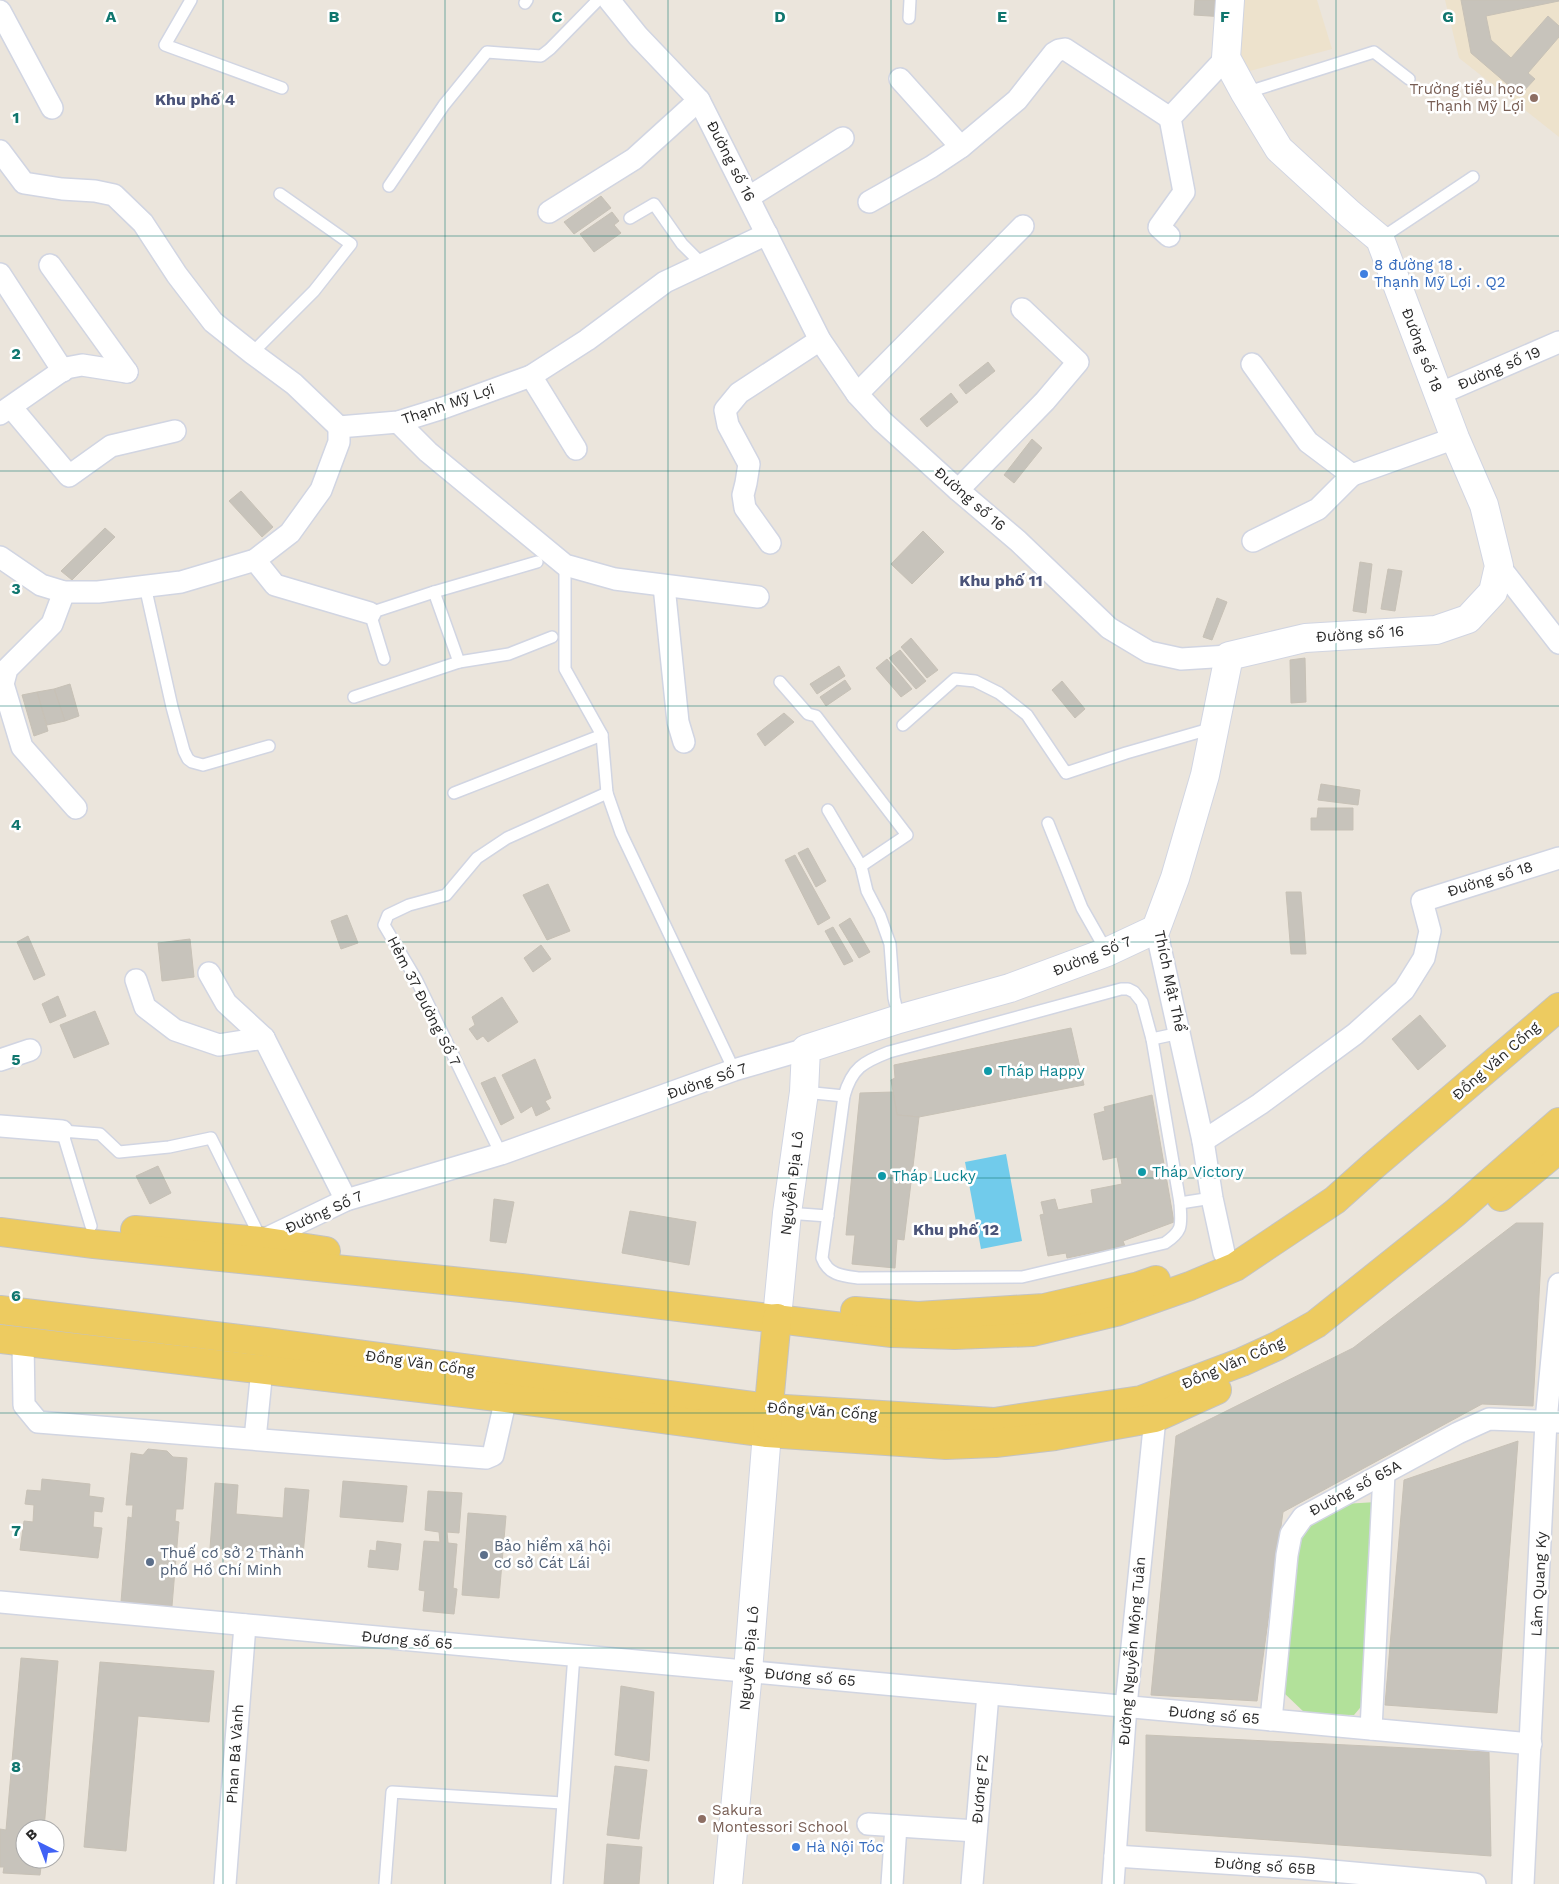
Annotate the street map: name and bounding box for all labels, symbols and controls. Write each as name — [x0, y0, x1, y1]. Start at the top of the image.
text: A — [106, 7, 117, 26]
text: B — [329, 7, 340, 26]
text: C — [552, 7, 563, 26]
text: D — [774, 7, 786, 26]
text: E — [997, 7, 1007, 26]
text: F — [1220, 7, 1230, 26]
text: G — [1442, 7, 1454, 26]
place label: Trường tiểu học Thạnh Mỹ Lợi — [1410, 80, 1524, 115]
district label: Khu phố 4 — [155, 90, 235, 109]
marker: Trường tiểu học Thạnh Mỹ Lợi — [1528, 92, 1540, 104]
text: 1 — [13, 108, 19, 127]
street label: Đường số 16 — [703, 118, 759, 204]
place label: 8 đường 18 . Thạnh Mỹ Lợi . Q2 — [1374, 256, 1505, 291]
marker: 8 đường 18 . Thạnh Mỹ Lợi . Q2 — [1358, 268, 1370, 280]
street label: Đường số 18 — [1398, 305, 1446, 395]
street label: Đường số 19 — [1455, 342, 1543, 394]
text: 2 — [11, 344, 21, 363]
street label: Thạnh Mỹ Lợi — [399, 380, 497, 428]
street label: Đường số 16 — [931, 463, 1009, 535]
district label: Khu phố 11 — [959, 571, 1043, 590]
text: 3 — [11, 579, 21, 598]
street label: Đường số 16 — [1315, 622, 1405, 646]
text: 4 — [11, 815, 21, 834]
street label: Đường số 18 — [1445, 857, 1535, 901]
street label: Thích Mật Thể — [1150, 929, 1190, 1034]
street label: Đường Số 7 — [1050, 932, 1134, 980]
street label: Hẻm 37 Đường Số 7 — [383, 933, 465, 1069]
street label: Đồng Văn Cống — [1449, 1018, 1543, 1104]
text: 5 — [11, 1050, 21, 1069]
street label: Đường Số 7 — [665, 1059, 749, 1103]
place label: Tháp Happy — [998, 1062, 1085, 1080]
marker: Tháp Happy — [982, 1065, 994, 1077]
street label: Nguyễn Địa Lô — [776, 1130, 807, 1236]
place label: Tháp Victory — [1152, 1163, 1244, 1181]
marker: Tháp Victory — [1136, 1166, 1148, 1178]
place label: Tháp Lucky — [892, 1167, 976, 1185]
marker: Tháp Lucky — [876, 1170, 888, 1182]
street label: Đường Số 7 — [282, 1187, 366, 1237]
district label: Khu phố 12 — [913, 1220, 999, 1239]
text: 6 — [11, 1286, 21, 1305]
street label: Đồng Văn Cống — [1179, 1333, 1287, 1393]
street label: Đồng Văn Cống — [364, 1346, 476, 1380]
street label: Đồng Văn Cống — [766, 1398, 878, 1424]
street label: Đường số 65A — [1306, 1456, 1404, 1520]
text: 7 — [11, 1521, 21, 1540]
street label: Lâm Quang Ky — [1527, 1531, 1551, 1637]
place label: Bảo hiểm xã hội cơ sở Cát Lái — [494, 1537, 611, 1572]
place label: Thuế cơ sở 2 Thành phố Hồ Chí Minh — [160, 1544, 304, 1579]
marker: Bảo hiểm xã hội cơ sở Cát Lái — [478, 1549, 490, 1561]
marker: Thuế cơ sở 2 Thành phố Hồ Chí Minh — [144, 1556, 156, 1568]
street label: Đường Nguyễn Mộng Tuân — [1114, 1556, 1149, 1746]
street label: Nguyễn Địa Lô — [734, 1605, 763, 1711]
street label: Đương số 65 — [361, 1627, 453, 1653]
street label: Đương số 65 — [764, 1664, 856, 1690]
street label: Đương số 65 — [1168, 1702, 1260, 1728]
street label: Phan Bá Vành — [223, 1704, 247, 1804]
street label: Đương F2 — [968, 1754, 992, 1824]
text: 8 — [11, 1757, 21, 1776]
place label: Sakura Montessori School — [712, 1801, 848, 1836]
marker: Sakura Montessori School — [696, 1813, 708, 1825]
north arrow — [15, 1819, 65, 1869]
text: B — [22, 1825, 41, 1843]
place label: Hà Nội Tóc — [806, 1838, 884, 1856]
marker: Hà Nội Tóc — [790, 1841, 802, 1853]
street label: Đường số 65B — [1214, 1853, 1316, 1879]

